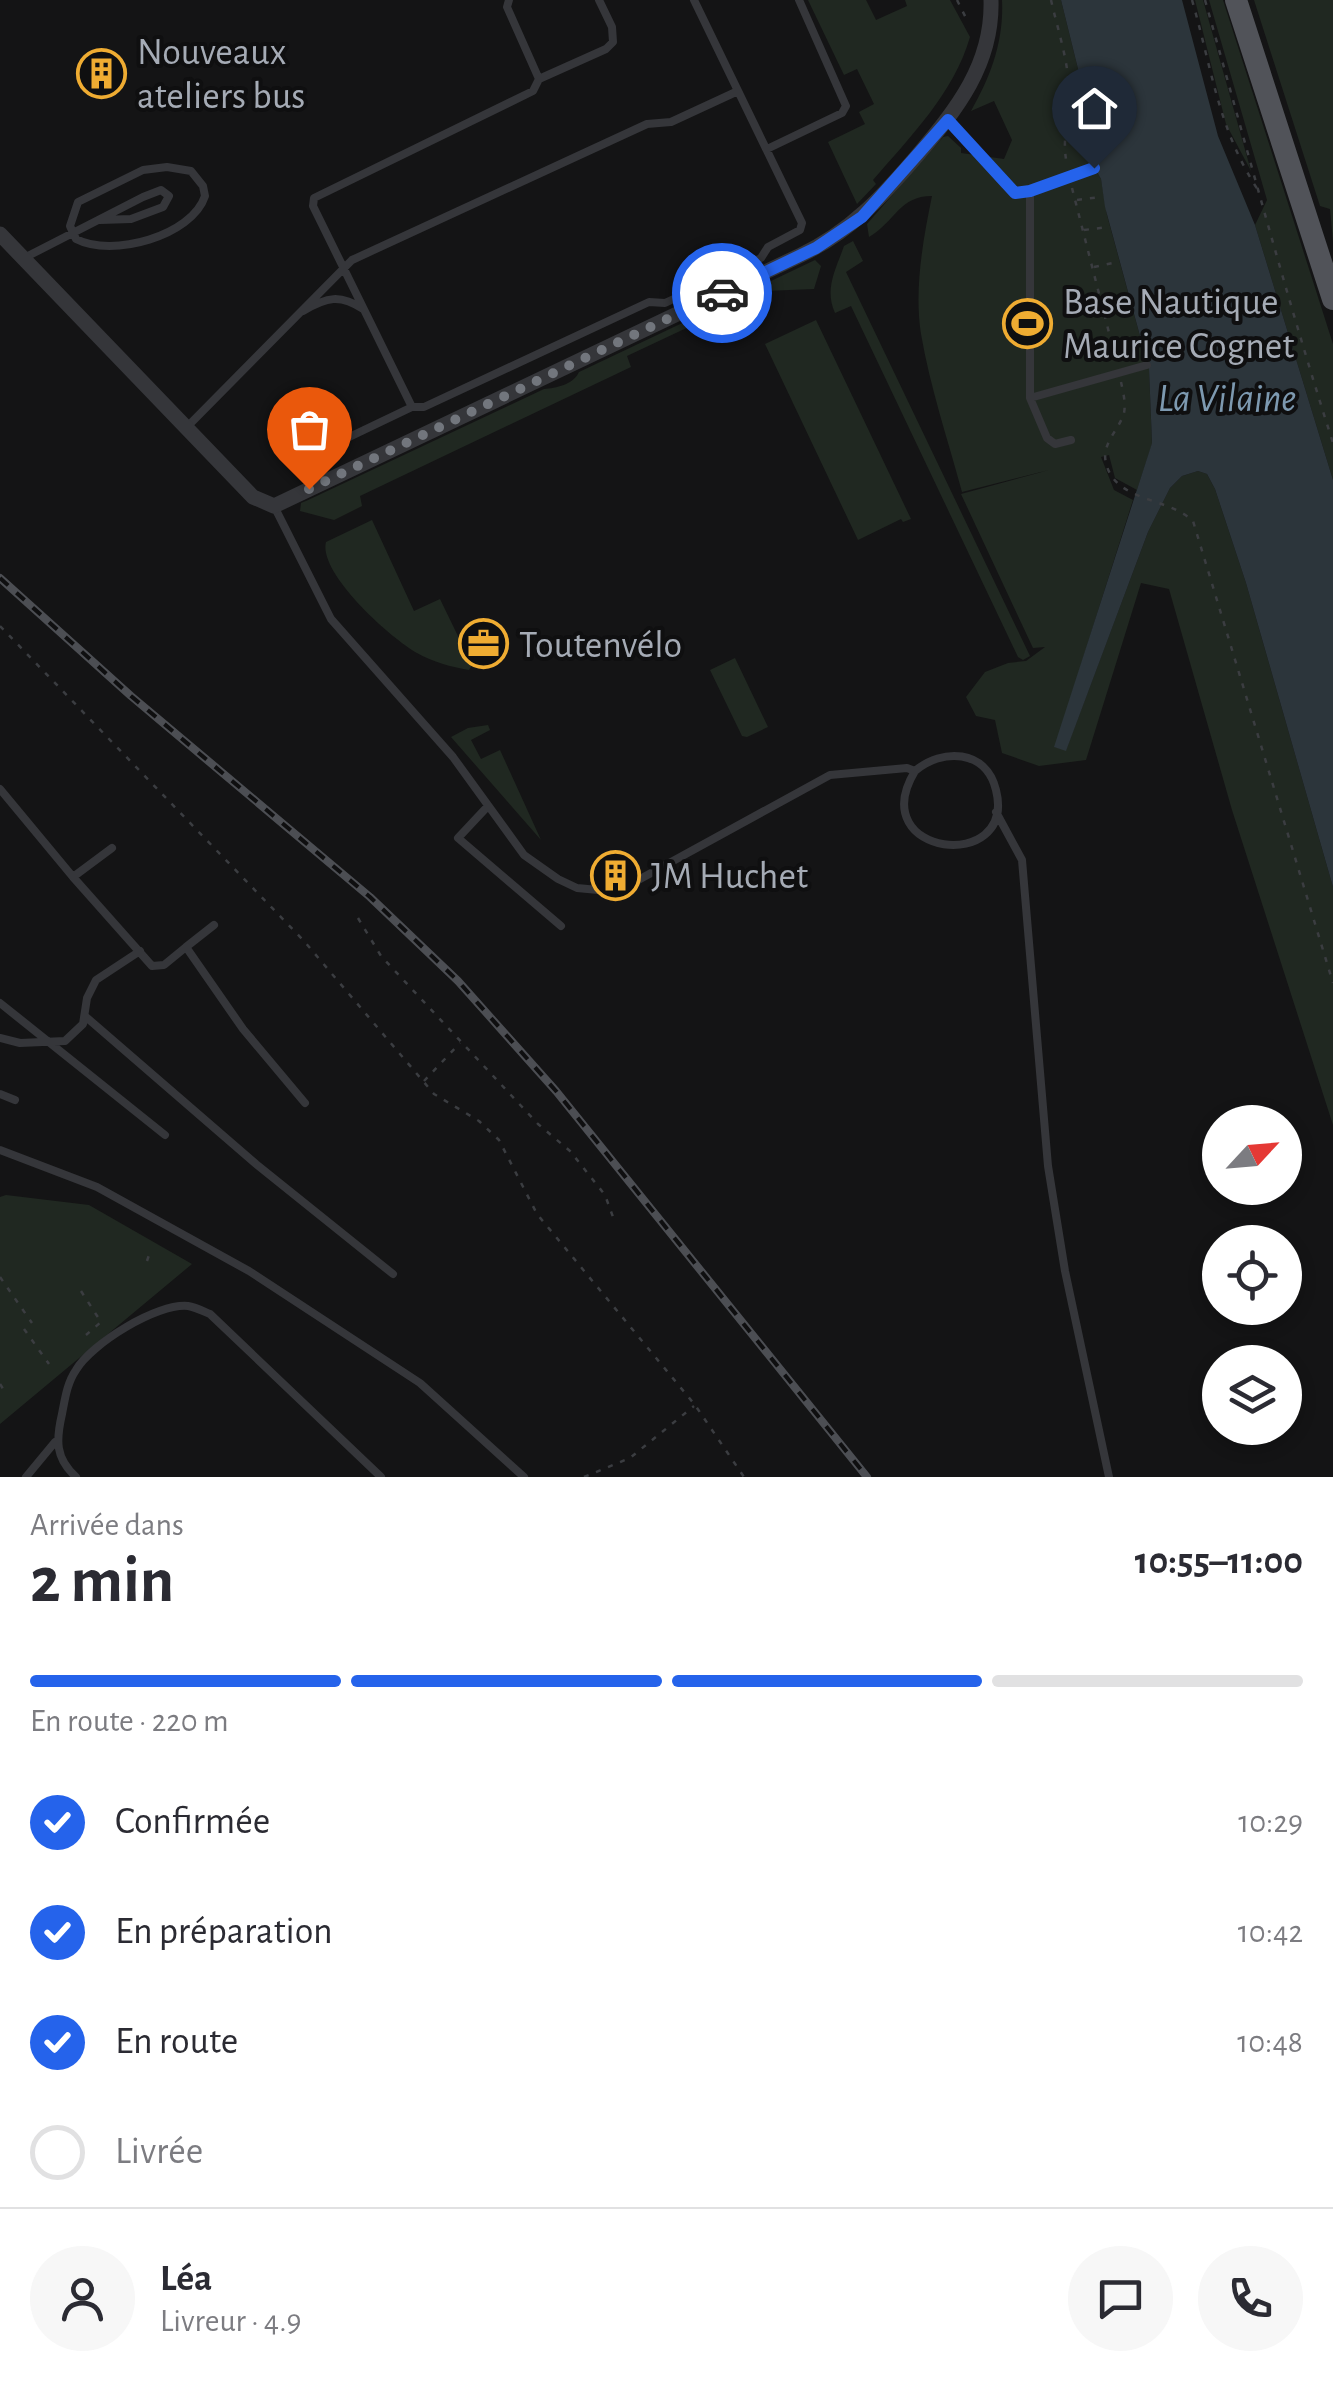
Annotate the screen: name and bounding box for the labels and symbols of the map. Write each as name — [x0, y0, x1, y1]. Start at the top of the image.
place label: Nouveaux ateliers bus — [137, 34, 305, 116]
building icon: Nouveaux ateliers bus — [76, 47, 128, 99]
pin — [1052, 66, 1137, 169]
courier — [672, 243, 772, 343]
place label: Base Nautique Maurice Cognet — [1063, 284, 1294, 366]
sports icon: Base Nautique Maurice Cognet — [1002, 297, 1054, 349]
water label: La Vilaine — [1158, 379, 1296, 419]
pin — [267, 387, 352, 490]
office icon: Toutenvélo — [458, 618, 510, 670]
place label: Toutenvélo — [519, 627, 682, 665]
building icon: JM Huchet — [590, 849, 642, 901]
place label: JM Huchet — [651, 858, 808, 896]
north arrow — [1202, 1105, 1302, 1205]

